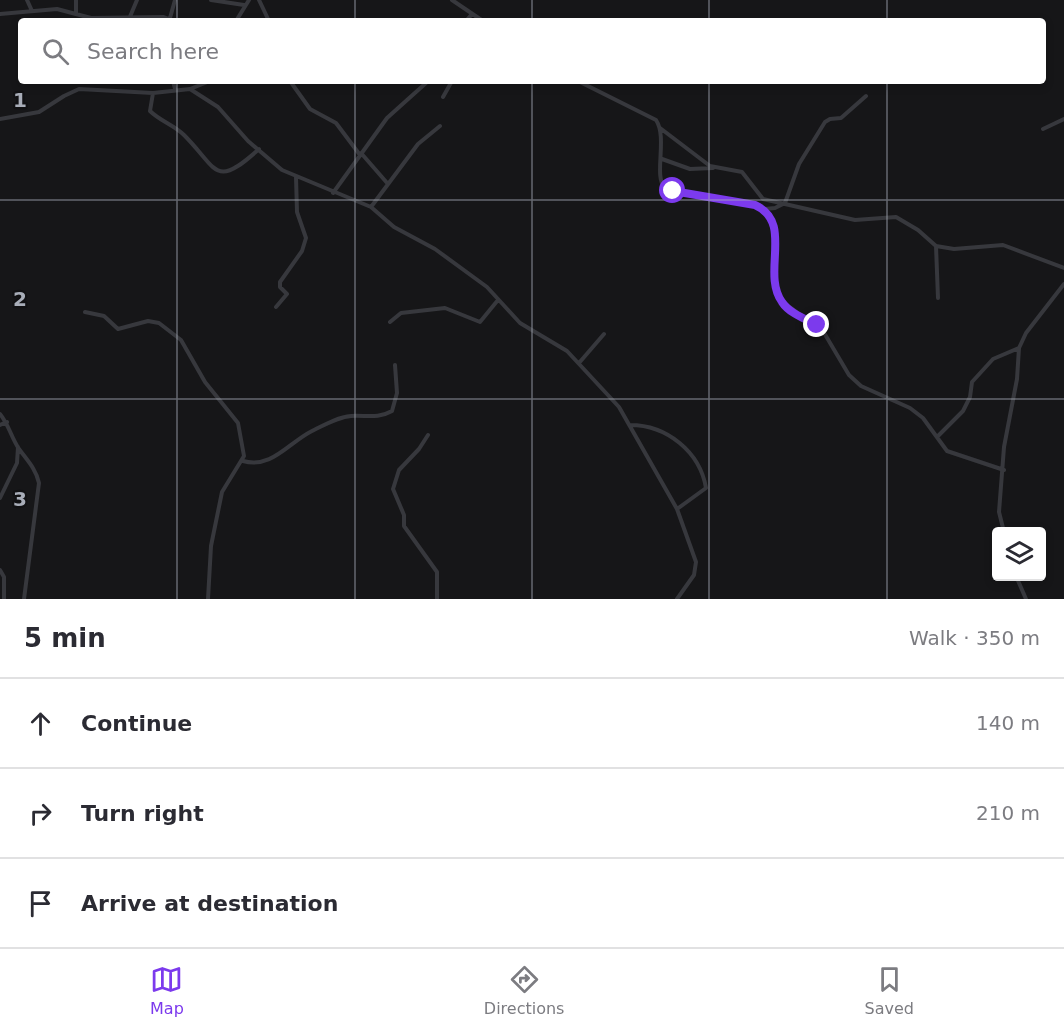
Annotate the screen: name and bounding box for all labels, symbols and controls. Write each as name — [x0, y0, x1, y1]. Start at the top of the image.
search box — [18, 18, 1046, 84]
icon: search — [39, 35, 72, 68]
text: Search here — [87, 39, 219, 64]
text: 1 — [13, 88, 27, 112]
route start — [659, 177, 685, 203]
text: 2 — [13, 287, 27, 311]
route end — [803, 311, 829, 337]
text: 3 — [13, 487, 27, 511]
map controls — [992, 527, 1046, 581]
button: layers — [992, 527, 1046, 581]
text: 5 min — [24, 623, 106, 653]
text: Walk · 350 m — [909, 626, 1040, 650]
icon: ahead — [24, 707, 57, 740]
text: Continue — [81, 711, 192, 736]
text: 140 m — [976, 711, 1040, 735]
icon: right — [24, 797, 57, 830]
text: Turn right — [81, 801, 204, 826]
text: 210 m — [976, 801, 1040, 825]
icon: arrive — [24, 887, 57, 920]
text: Arrive at destination — [81, 891, 338, 916]
tab: Map — [150, 963, 184, 1018]
tab: Directions — [484, 963, 564, 1018]
tab: Saved — [865, 963, 914, 1018]

